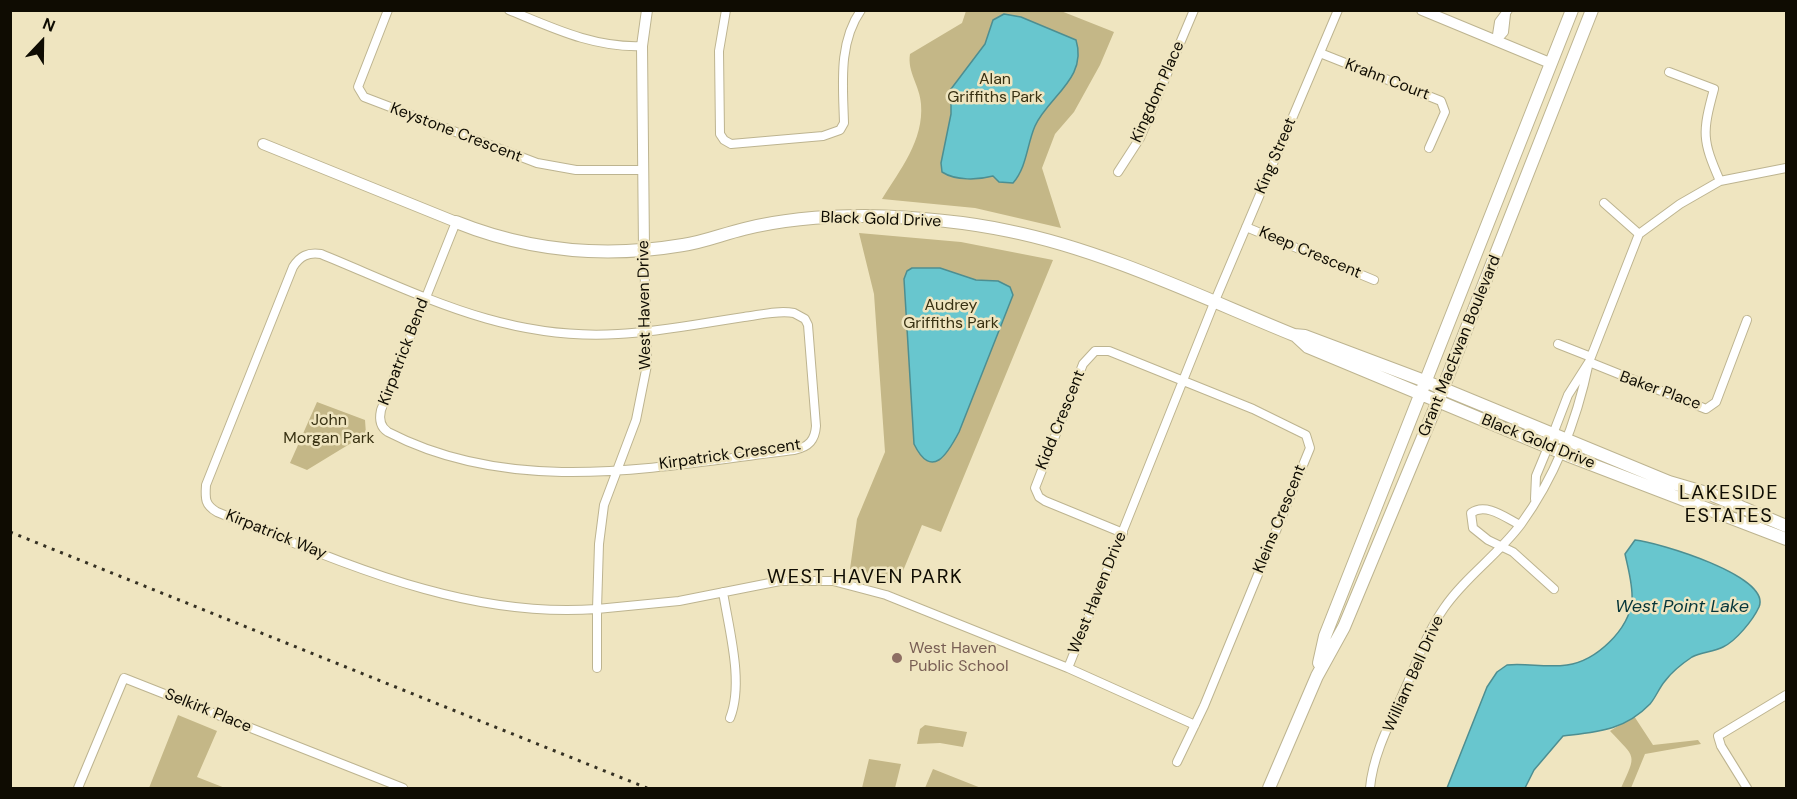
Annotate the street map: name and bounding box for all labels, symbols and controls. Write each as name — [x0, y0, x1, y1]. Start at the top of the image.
north arrow — [12, 12, 72, 72]
text: N — [40, 13, 58, 37]
street label: Kingdom Place — [1127, 38, 1189, 146]
street label: Krahn Court — [1342, 55, 1432, 105]
park label: Alan Griffiths Park — [947, 70, 1043, 108]
street label: Keystone Crescent — [387, 99, 525, 167]
street label: King Street — [1251, 115, 1301, 197]
street label: Black Gold Drive — [820, 208, 942, 232]
street label: Keep Crescent — [1256, 223, 1364, 283]
street label: West Haven Drive — [634, 240, 656, 370]
street label: Grant MacEwan Boulevard — [1415, 253, 1505, 439]
street label: Kirpatrick Bend — [375, 296, 433, 408]
park label: Audrey Griffiths Park — [903, 296, 999, 334]
street label: Baker Place — [1617, 367, 1703, 415]
street label: Kidd Crescent — [1032, 368, 1090, 472]
street label: Black Gold Drive — [1478, 410, 1598, 474]
park label: John Morgan Park — [283, 411, 375, 449]
street label: Kirpatrick Crescent — [658, 436, 802, 474]
street label: Kleins Crescent — [1250, 462, 1310, 576]
district label: LAKESIDE ESTATES — [1679, 482, 1779, 529]
street label: Kirpatrick Way — [223, 506, 329, 564]
street label: West Haven Drive — [1065, 529, 1131, 657]
district label: WEST HAVEN PARK — [767, 566, 963, 590]
water label: West Point Lake — [1615, 596, 1749, 618]
street label: William Bell Drive — [1380, 613, 1448, 735]
place label: West Haven Public School — [909, 639, 1008, 677]
marker: West Haven Public School — [890, 651, 904, 665]
street label: Selkirk Place — [162, 685, 254, 737]

